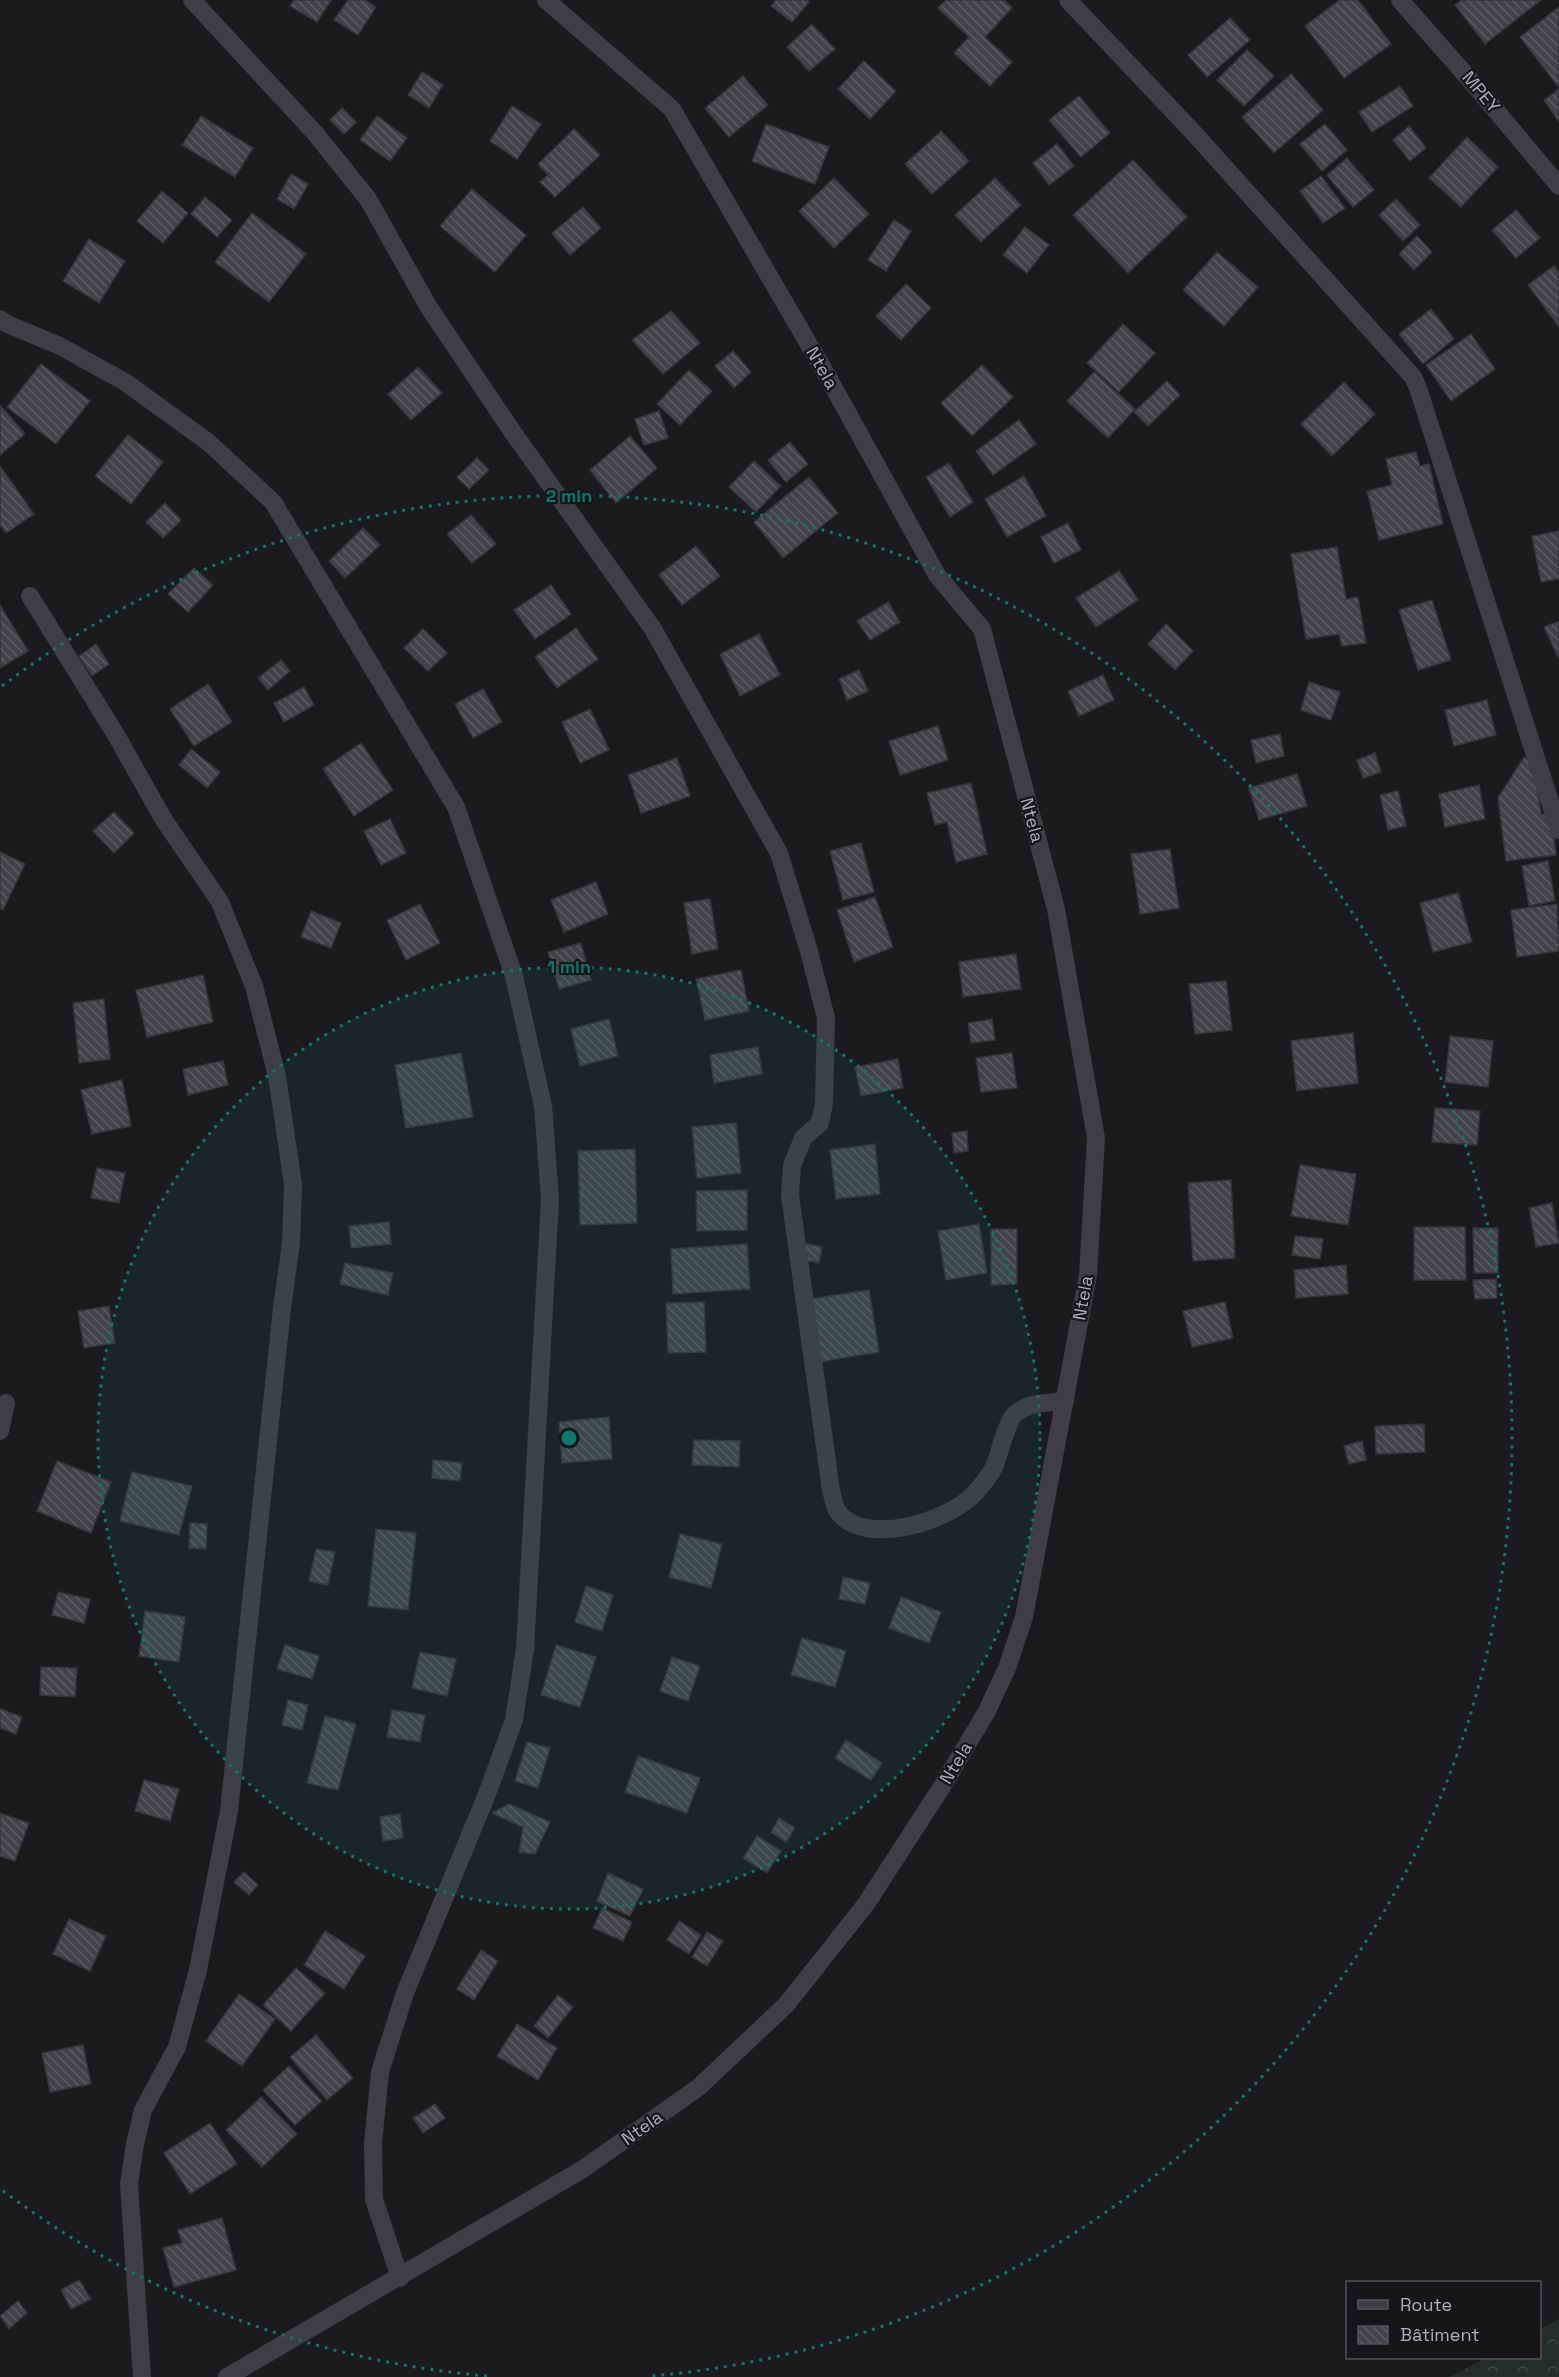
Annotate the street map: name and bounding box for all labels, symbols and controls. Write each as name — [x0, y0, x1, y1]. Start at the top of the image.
street label: MPEY — [1457, 66, 1505, 117]
street label: Ntela — [801, 342, 844, 393]
text: 2 min — [546, 484, 592, 507]
street label: Ntela — [1016, 795, 1049, 845]
text: 1 min — [547, 955, 591, 978]
street label: Ntela — [1067, 1274, 1098, 1322]
centre of rings — [559, 1428, 579, 1448]
street label: Ntela — [934, 1737, 977, 1788]
street label: Ntela — [617, 2105, 667, 2150]
legend — [1346, 2281, 1541, 2359]
text: Route — [1400, 2293, 1452, 2316]
text: Bâtiment — [1400, 2323, 1480, 2346]

